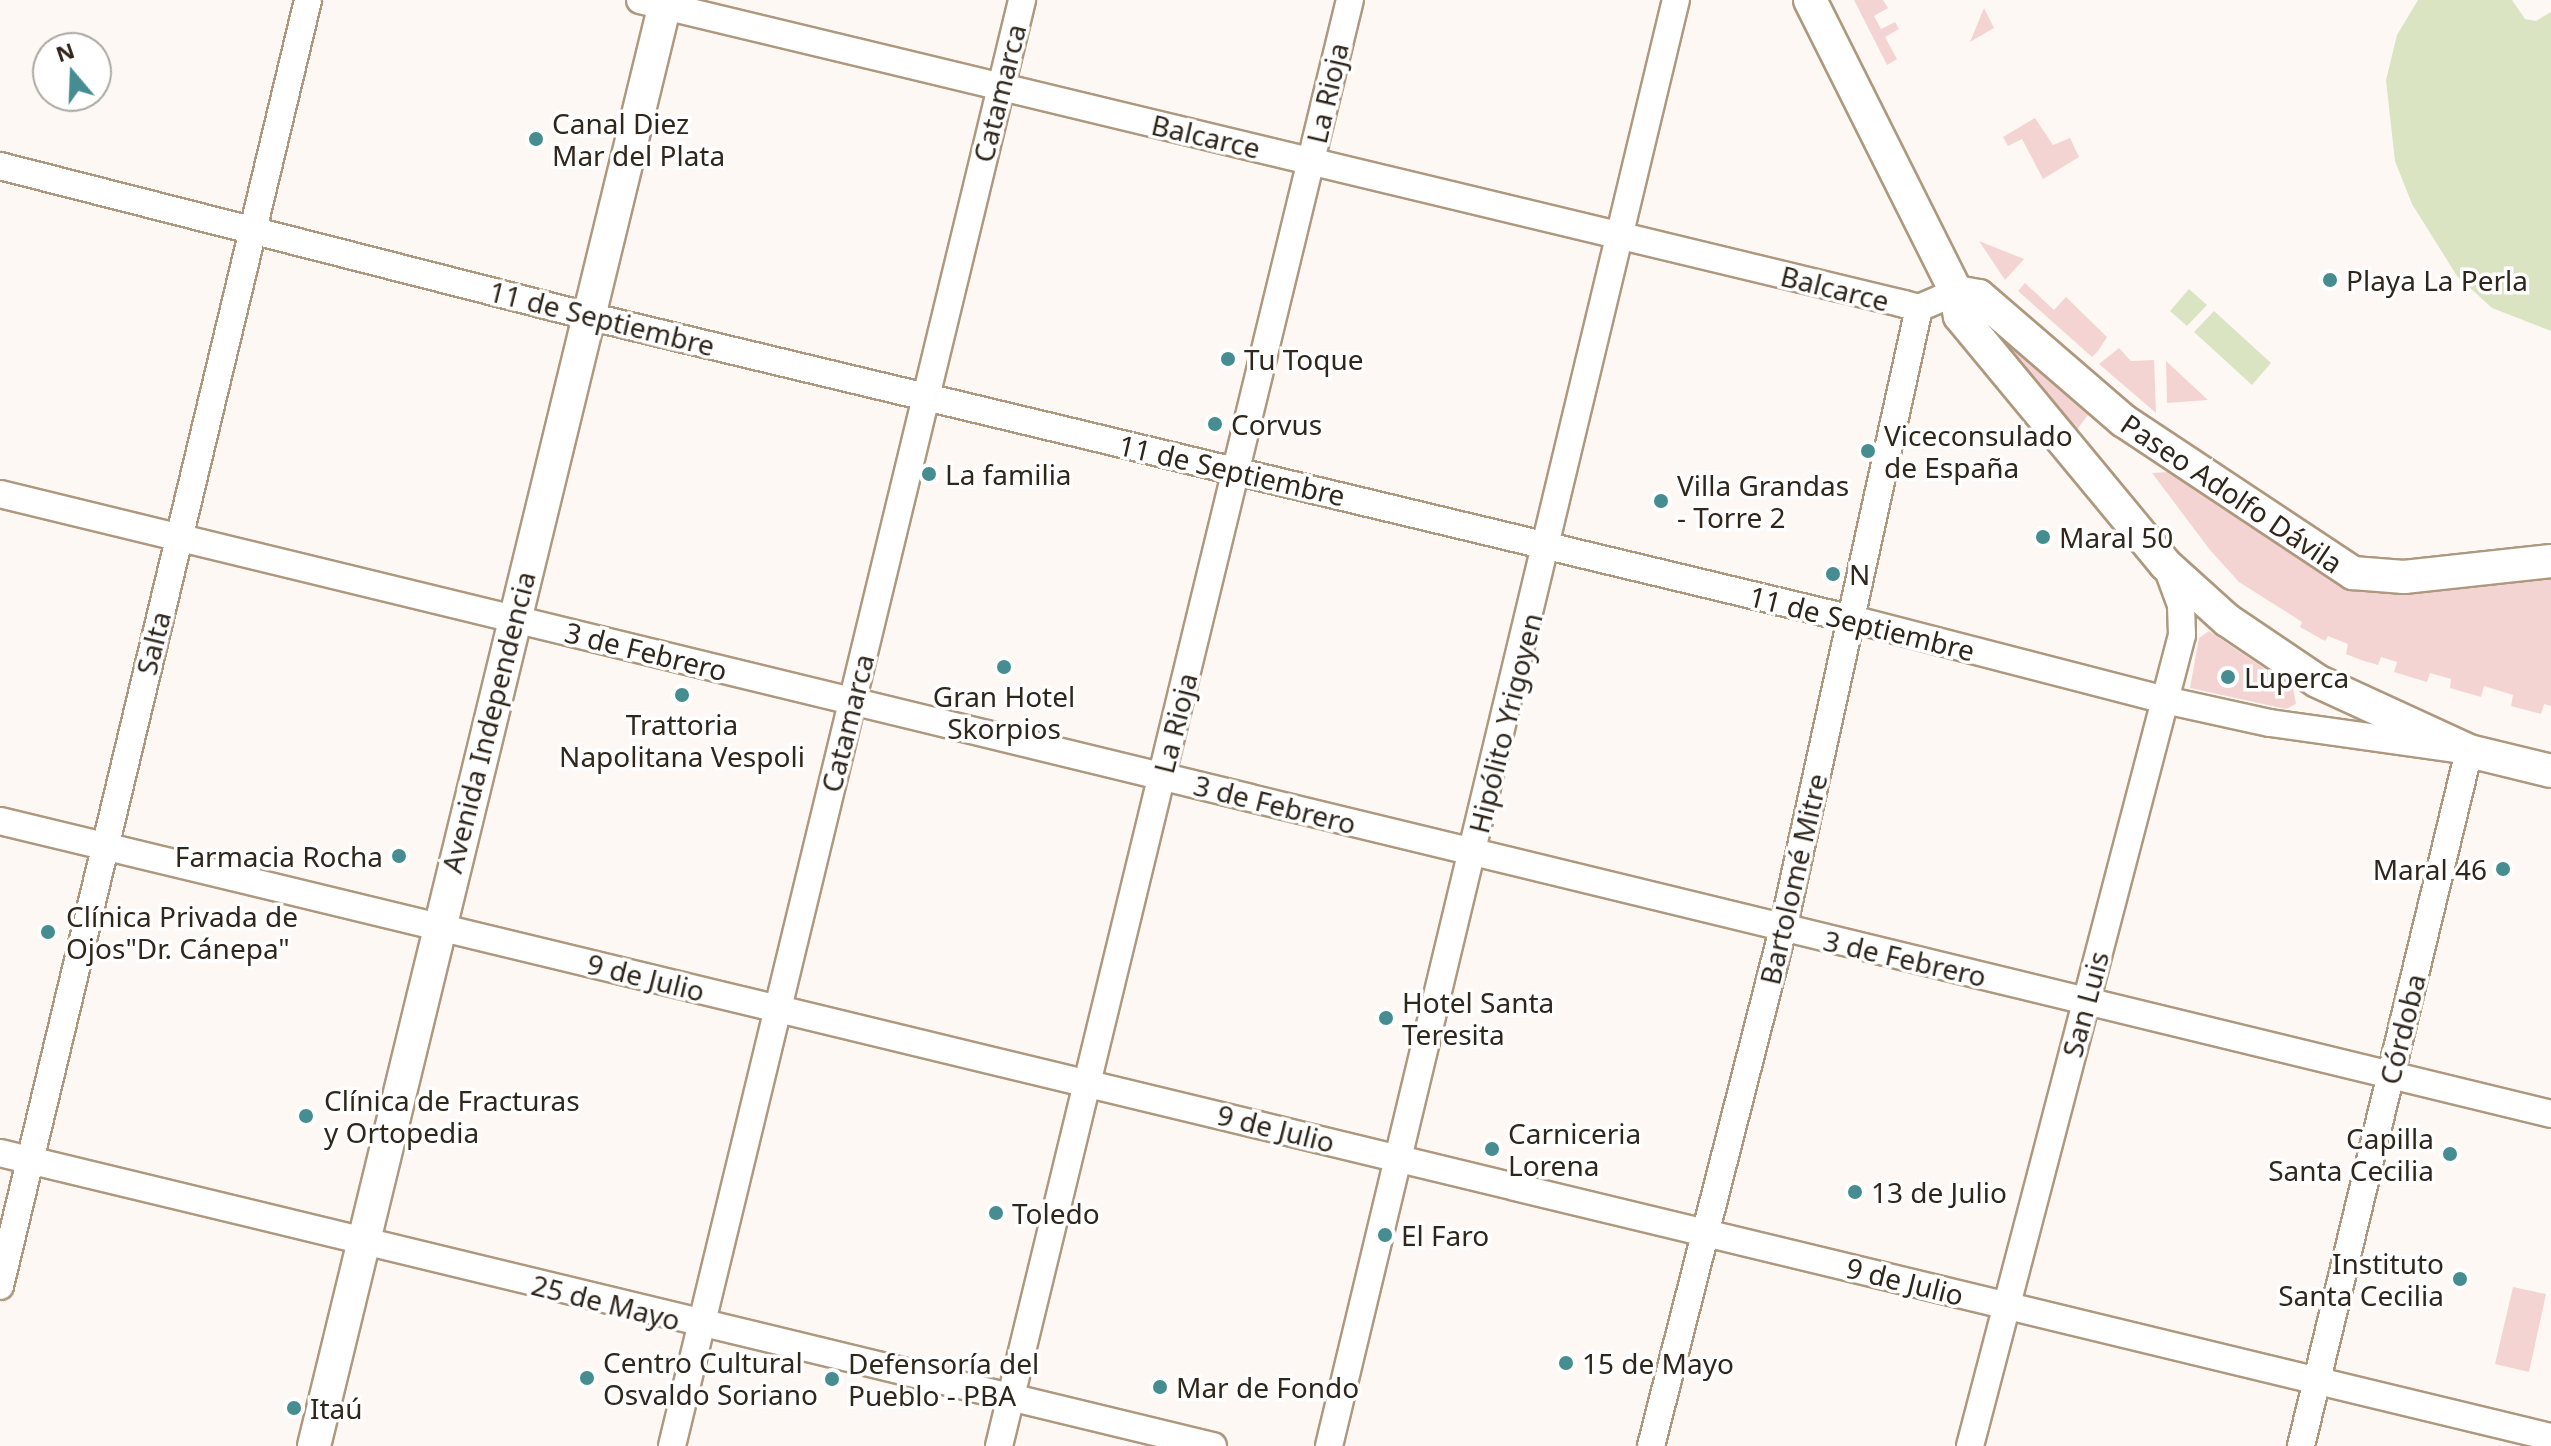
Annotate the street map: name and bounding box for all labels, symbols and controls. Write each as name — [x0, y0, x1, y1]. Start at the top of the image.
street label: Catamarca — [966, 20, 1032, 166]
north arrow — [32, 32, 112, 112]
text: N — [51, 34, 78, 68]
street label: La Rioja — [1299, 39, 1355, 147]
place label: Canal Diez Mar del Plata — [552, 106, 725, 172]
street label: Balcarce — [1148, 107, 1264, 165]
marker: Canal Diez Mar del Plata — [527, 130, 545, 148]
street label: Balcarce — [1777, 258, 1893, 318]
place label: Playa La Perla — [2346, 263, 2528, 297]
marker: Playa La Perla — [2321, 271, 2339, 289]
street label: 11 de Septiembre — [486, 274, 718, 362]
place label: Tu Toque — [1244, 342, 1364, 376]
marker: Tu Toque — [1219, 350, 1237, 368]
street label: Paseo Adolfo Dávila — [2115, 406, 2349, 580]
place label: Corvus — [1231, 407, 1322, 441]
marker: Corvus — [1206, 415, 1224, 433]
place label: Viceconsulado de España — [1884, 418, 2073, 484]
street label: 11 de Septiembre — [1116, 428, 1348, 512]
marker: Viceconsulado de España — [1859, 442, 1877, 460]
place label: La familia — [945, 457, 1072, 491]
marker: La familia — [920, 465, 938, 483]
place label: Villa Grandas - Torre 2 — [1677, 468, 1849, 534]
marker: Villa Grandas - Torre 2 — [1652, 492, 1670, 510]
place label: Maral 50 — [2059, 520, 2173, 554]
marker: Maral 50 — [2034, 528, 2052, 546]
place label: N — [1849, 557, 1870, 591]
marker: N — [1824, 565, 1842, 583]
street label: Avenida Independencia — [434, 568, 542, 876]
street label: 11 de Septiembre — [1746, 579, 1978, 667]
street label: Salta — [129, 608, 177, 678]
street label: Hipólito Yrigoyen — [1461, 609, 1549, 837]
street label: 3 de Febrero — [561, 615, 731, 687]
street label: Catamarca — [814, 650, 880, 796]
marker: Gran Hotel Skorpios — [995, 658, 1013, 676]
place label: Luperca — [2244, 660, 2349, 694]
marker: Luperca — [2219, 668, 2237, 686]
street label: La Rioja — [1146, 669, 1204, 777]
place label: Gran Hotel Skorpios — [933, 679, 1075, 745]
marker: Trattoria Napolitana Vespoli — [673, 686, 691, 704]
place label: Trattoria Napolitana Vespoli — [559, 707, 805, 773]
street label: 3 de Febrero — [1190, 768, 1360, 840]
street label: Bartolomé Mitre — [1752, 770, 1834, 988]
place label: Farmacia Rocha — [175, 839, 383, 873]
marker: Farmacia Rocha — [390, 847, 408, 865]
place label: Maral 46 — [2373, 852, 2487, 886]
marker: Maral 46 — [2494, 860, 2512, 878]
place label: Clínica Privada de Ojos"Dr. Cánepa" — [66, 899, 298, 965]
marker: Clínica Privada de Ojos"Dr. Cánepa" — [37, 921, 59, 943]
street label: 3 de Febrero — [1820, 923, 1990, 993]
street label: 9 de Julio — [584, 946, 708, 1008]
street label: San Luis — [2055, 947, 2115, 1061]
street label: Córdoba — [2372, 970, 2432, 1088]
place label: Hotel Santa Teresita — [1402, 985, 1554, 1051]
marker: Hotel Santa Teresita — [1377, 1009, 1395, 1027]
place label: Clínica de Fracturas y Ortopedia — [324, 1083, 580, 1149]
street label: 9 de Julio — [1214, 1097, 1338, 1159]
marker: Clínica de Fracturas y Ortopedia — [295, 1105, 317, 1127]
place label: Carniceria Lorena — [1508, 1116, 1641, 1182]
place label: Capilla Santa Cecilia — [2268, 1121, 2434, 1187]
marker: Carniceria Lorena — [1483, 1140, 1501, 1158]
marker: Capilla Santa Cecilia — [2441, 1145, 2459, 1163]
place label: 13 de Julio — [1871, 1175, 2007, 1209]
marker: 13 de Julio — [1846, 1183, 1864, 1201]
place label: Toledo — [1012, 1196, 1100, 1230]
marker: Toledo — [987, 1204, 1005, 1222]
place label: El Faro — [1401, 1218, 1489, 1252]
marker: El Faro — [1376, 1226, 1394, 1244]
place label: Instituto Santa Cecilia — [2278, 1246, 2444, 1312]
street label: 9 de Julio — [1843, 1250, 1967, 1312]
street label: 25 de Mayo — [528, 1267, 684, 1337]
marker: Instituto Santa Cecilia — [2451, 1270, 2469, 1288]
place label: Centro Cultural Osvaldo Soriano — [603, 1345, 818, 1411]
place label: Defensoría del Pueblo - PBA — [848, 1346, 1039, 1412]
place label: 15 de Mayo — [1582, 1346, 1734, 1380]
marker: 15 de Mayo — [1557, 1354, 1575, 1372]
marker: Centro Cultural Osvaldo Soriano — [578, 1369, 596, 1387]
marker: Defensoría del Pueblo - PBA — [823, 1370, 841, 1388]
place label: Mar de Fondo — [1176, 1370, 1359, 1404]
marker: Mar de Fondo — [1151, 1378, 1169, 1396]
place label: Itaú — [310, 1391, 363, 1425]
marker: Itaú — [285, 1399, 303, 1417]

